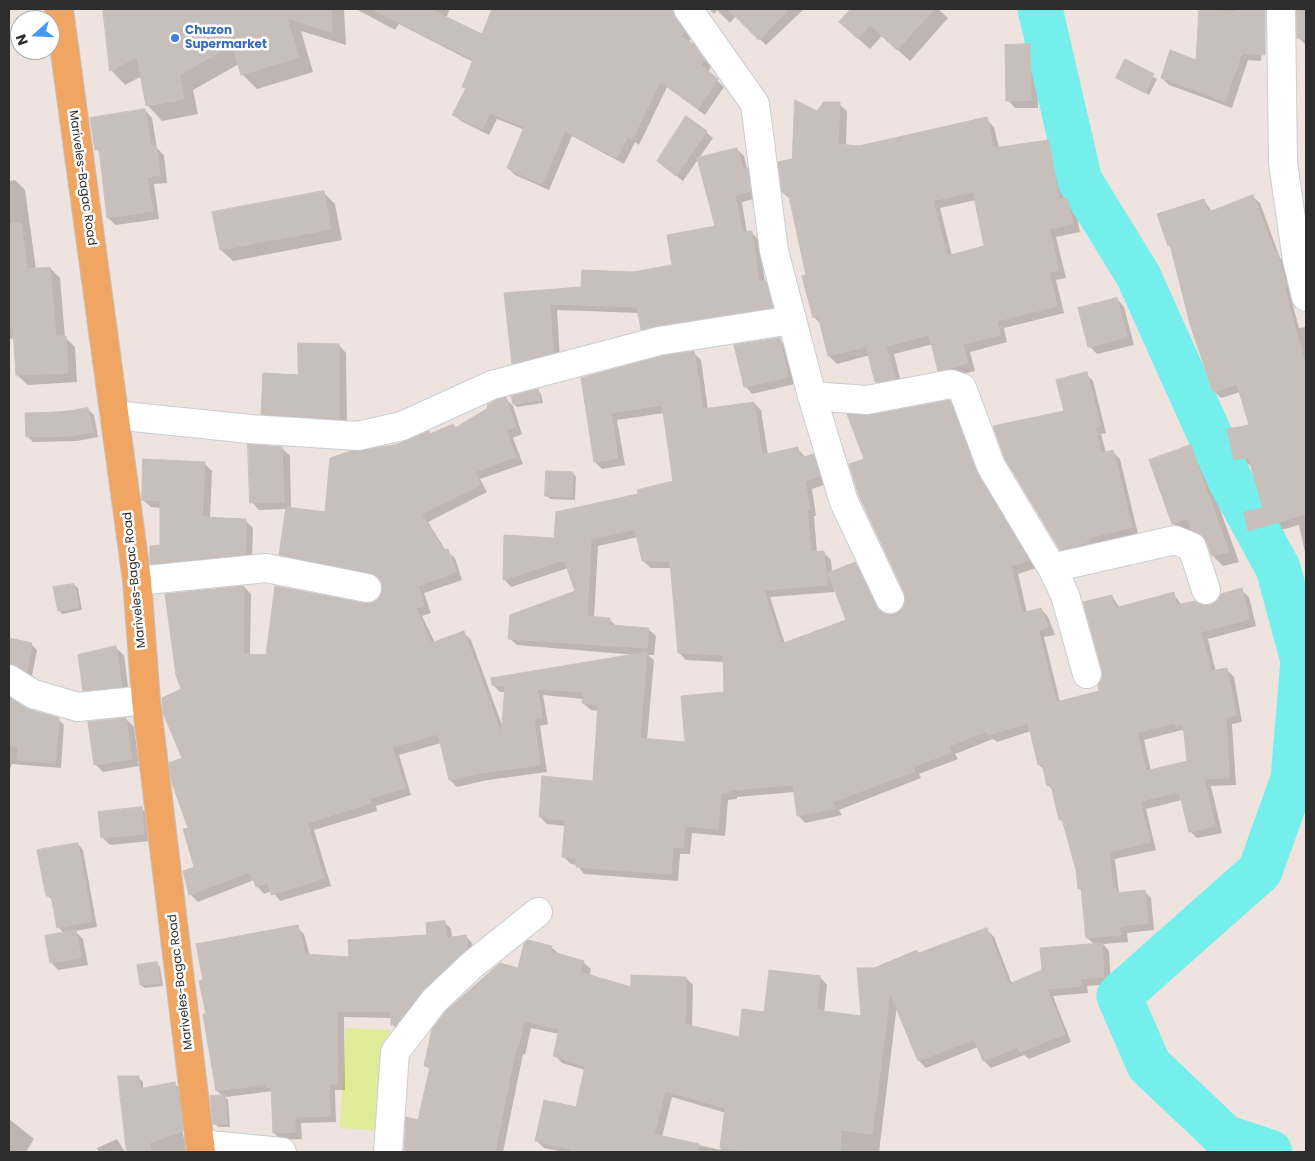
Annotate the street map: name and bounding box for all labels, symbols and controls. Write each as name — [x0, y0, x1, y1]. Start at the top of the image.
north arrow — [10, 10, 60, 60]
place label: Chuzon Supermarket — [185, 24, 267, 52]
text: N — [11, 31, 33, 48]
marker: Chuzon Supermarket — [169, 32, 181, 44]
street label: Mariveles-Bagac Road — [65, 109, 99, 247]
street label: Mariveles-Bagac Road — [121, 511, 149, 649]
street label: Mariveles-Bagac Road — [166, 913, 196, 1051]

